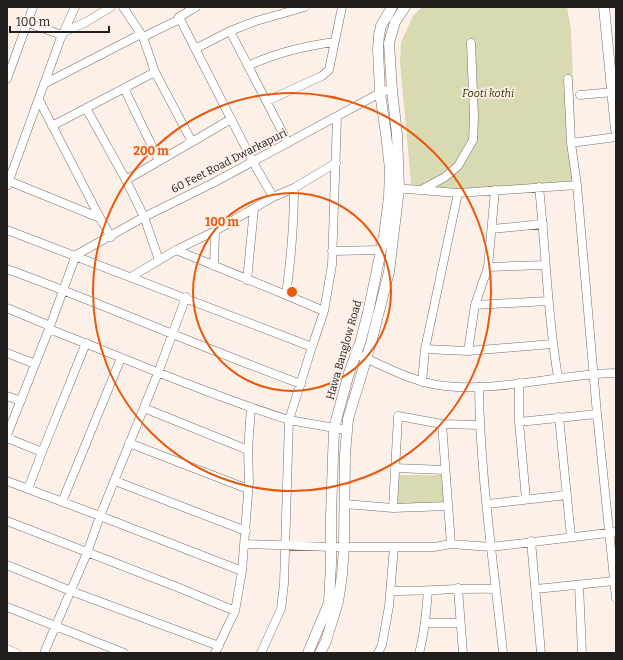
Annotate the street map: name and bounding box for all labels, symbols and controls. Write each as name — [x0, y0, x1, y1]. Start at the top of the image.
scale bar — [10, 8, 109, 34]
text: 100 m — [16, 15, 51, 29]
park label: Footi kothi — [462, 87, 514, 100]
street label: 60 Feet Road Dwarkapuri — [169, 126, 290, 196]
text: 200 m — [133, 144, 169, 158]
text: 100 m — [205, 215, 240, 229]
centre of rings — [285, 285, 299, 299]
street label: Hawa Banglow Road — [324, 298, 365, 401]

